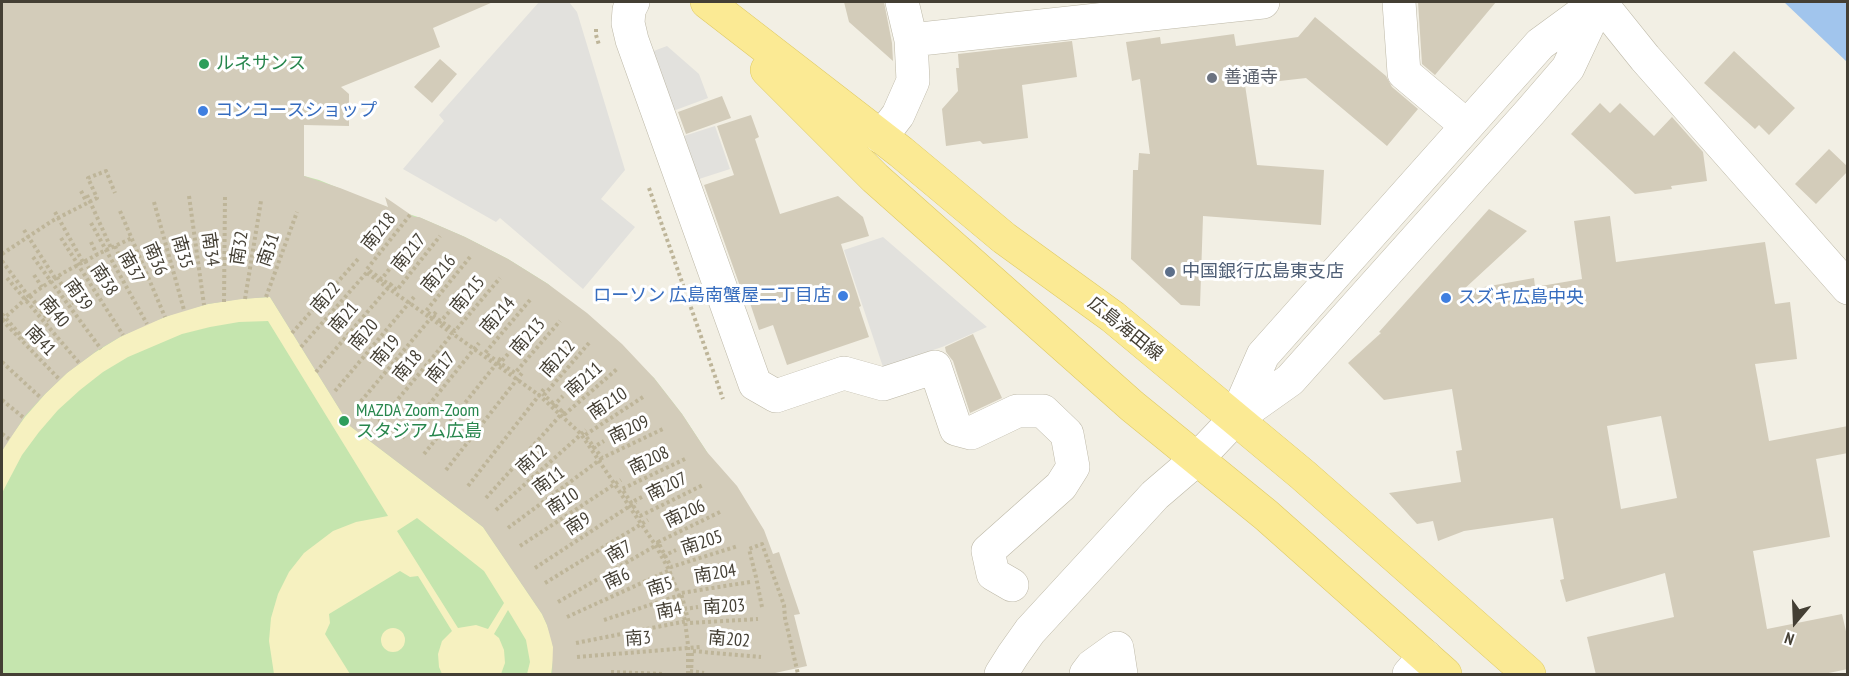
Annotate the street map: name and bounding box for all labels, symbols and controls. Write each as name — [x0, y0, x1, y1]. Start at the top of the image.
place label: ルネサンス — [216, 53, 306, 75]
marker: ルネサンス — [197, 57, 211, 71]
place label: 善通寺 — [1224, 67, 1278, 89]
marker: 善通寺 — [1205, 71, 1219, 85]
place label: コンコースショップ — [215, 100, 377, 122]
marker: コンコースショップ — [196, 104, 210, 118]
street label: 南218 — [357, 209, 401, 255]
street label: 南32 — [227, 229, 253, 267]
street label: 南31 — [253, 230, 285, 270]
street label: 南217 — [387, 230, 431, 276]
street label: 南34 — [197, 231, 223, 267]
street label: 南35 — [167, 233, 197, 271]
street label: 南36 — [138, 239, 172, 279]
street label: 南37 — [113, 247, 149, 287]
street label: 南216 — [417, 251, 461, 297]
street label: 南38 — [86, 260, 122, 300]
place label: 中国銀行広島東支店 — [1182, 261, 1344, 283]
marker: 中国銀行広島東支店 — [1163, 265, 1177, 279]
street label: 南215 — [446, 272, 490, 318]
street label: 南39 — [59, 275, 97, 315]
street label: 南22 — [307, 278, 345, 318]
place label: ローソン 広島南蟹屋二丁目店 — [593, 285, 831, 307]
place label: スズキ広島中央 — [1458, 287, 1584, 309]
marker: ローソン 広島南蟹屋二丁目店 — [836, 289, 850, 303]
marker: スズキ広島中央 — [1439, 291, 1453, 305]
street label: 南40 — [35, 292, 73, 332]
street label: 広島海田線 — [1083, 292, 1167, 366]
street label: 南214 — [476, 293, 520, 339]
street label: 南21 — [325, 298, 363, 338]
street label: 南213 — [506, 314, 550, 360]
street label: 南20 — [345, 315, 383, 355]
street label: 南41 — [20, 321, 60, 361]
street label: 南19 — [367, 331, 405, 371]
street label: 南212 — [536, 336, 580, 382]
street label: 南18 — [389, 346, 427, 386]
street label: 南17 — [422, 348, 460, 388]
street label: 南211 — [561, 358, 607, 402]
street label: 南210 — [584, 383, 632, 425]
place label: MAZDA Zoom-Zoom スタジアム広島 — [356, 400, 482, 442]
street label: 南209 — [605, 411, 653, 449]
marker: MAZDA Zoom-Zoom スタジアム広島 — [337, 414, 351, 428]
street label: 南12 — [512, 441, 552, 479]
street label: 南208 — [625, 442, 673, 480]
street label: 南11 — [529, 462, 569, 500]
street label: 南207 — [643, 468, 691, 506]
street label: 南10 — [543, 484, 583, 520]
street label: 南206 — [661, 495, 709, 533]
street label: 南9 — [561, 508, 595, 540]
street label: 南205 — [679, 526, 725, 560]
street label: 南7 — [602, 536, 636, 568]
street label: 南204 — [692, 560, 738, 588]
street label: 南6 — [601, 564, 633, 594]
street label: 南5 — [644, 573, 676, 601]
north arrow — [1765, 592, 1825, 652]
street label: 南203 — [702, 595, 746, 619]
street label: 南4 — [654, 598, 684, 624]
street label: 南3 — [624, 627, 652, 651]
street label: 南202 — [707, 627, 751, 653]
text: N — [1782, 628, 1796, 650]

